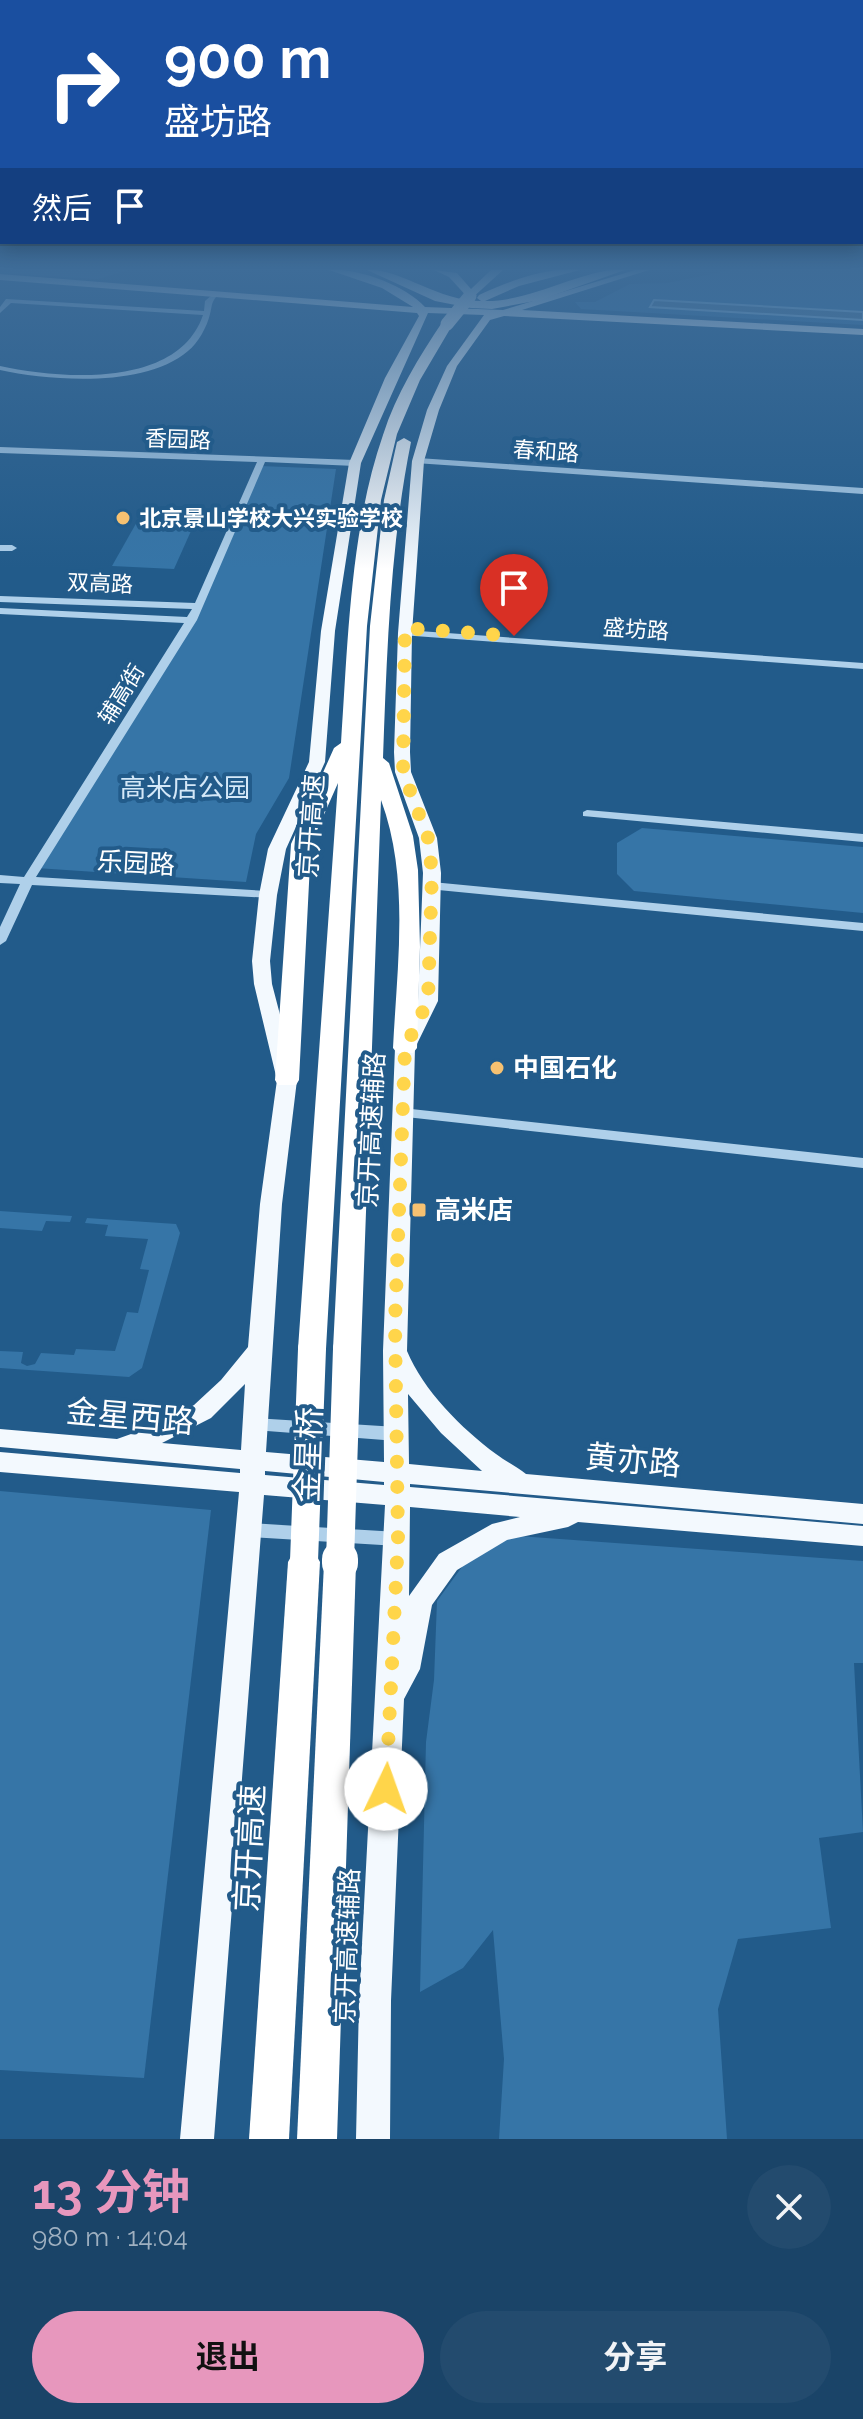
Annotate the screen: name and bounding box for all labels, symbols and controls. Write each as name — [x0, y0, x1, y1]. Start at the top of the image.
text: 900 m — [164, 25, 331, 91]
icon: right — [32, 32, 136, 136]
text: 盛坊路 — [164, 100, 272, 142]
icon: arrive — [108, 184, 152, 228]
text: 然后 — [32, 191, 92, 226]
street label: 香园路 — [145, 425, 211, 453]
street label: 春和路 — [512, 436, 580, 466]
place label: 北京景山学校大兴实验学校 — [139, 505, 403, 531]
marker: 北京景山学校大兴实验学校 — [114, 509, 132, 527]
pin — [480, 554, 548, 636]
icon: arrive — [492, 566, 536, 610]
street label: 双高路 — [67, 569, 133, 597]
street label: 盛坊路 — [602, 614, 670, 644]
street label: 辅高街 — [92, 659, 150, 729]
park label: 高米店公园 — [120, 773, 250, 803]
street label: 京开高速 — [292, 773, 330, 879]
street label: 乐园路 — [96, 846, 176, 880]
street label: 京开高速辅路 — [352, 1051, 390, 1209]
place label: 中国石化 — [513, 1053, 617, 1083]
marker: 中国石化 — [488, 1059, 506, 1077]
place label: 高米店 — [435, 1195, 513, 1225]
marker: 高米店 — [410, 1201, 428, 1219]
street label: 金星西路 — [65, 1392, 195, 1440]
street label: 金星桥 — [288, 1406, 328, 1504]
street label: 黄亦路 — [584, 1437, 682, 1483]
position arrow — [344, 1747, 428, 1831]
street label: 京开高速 — [227, 1783, 271, 1913]
street label: 京开高速辅路 — [329, 1868, 365, 2024]
text: 13 分钟 — [32, 2164, 190, 2220]
button: close — [747, 2165, 831, 2249]
text: 980 m · 14:04 — [32, 2222, 188, 2252]
button: 退出 — [32, 2311, 424, 2403]
button: 分享 — [440, 2311, 831, 2403]

